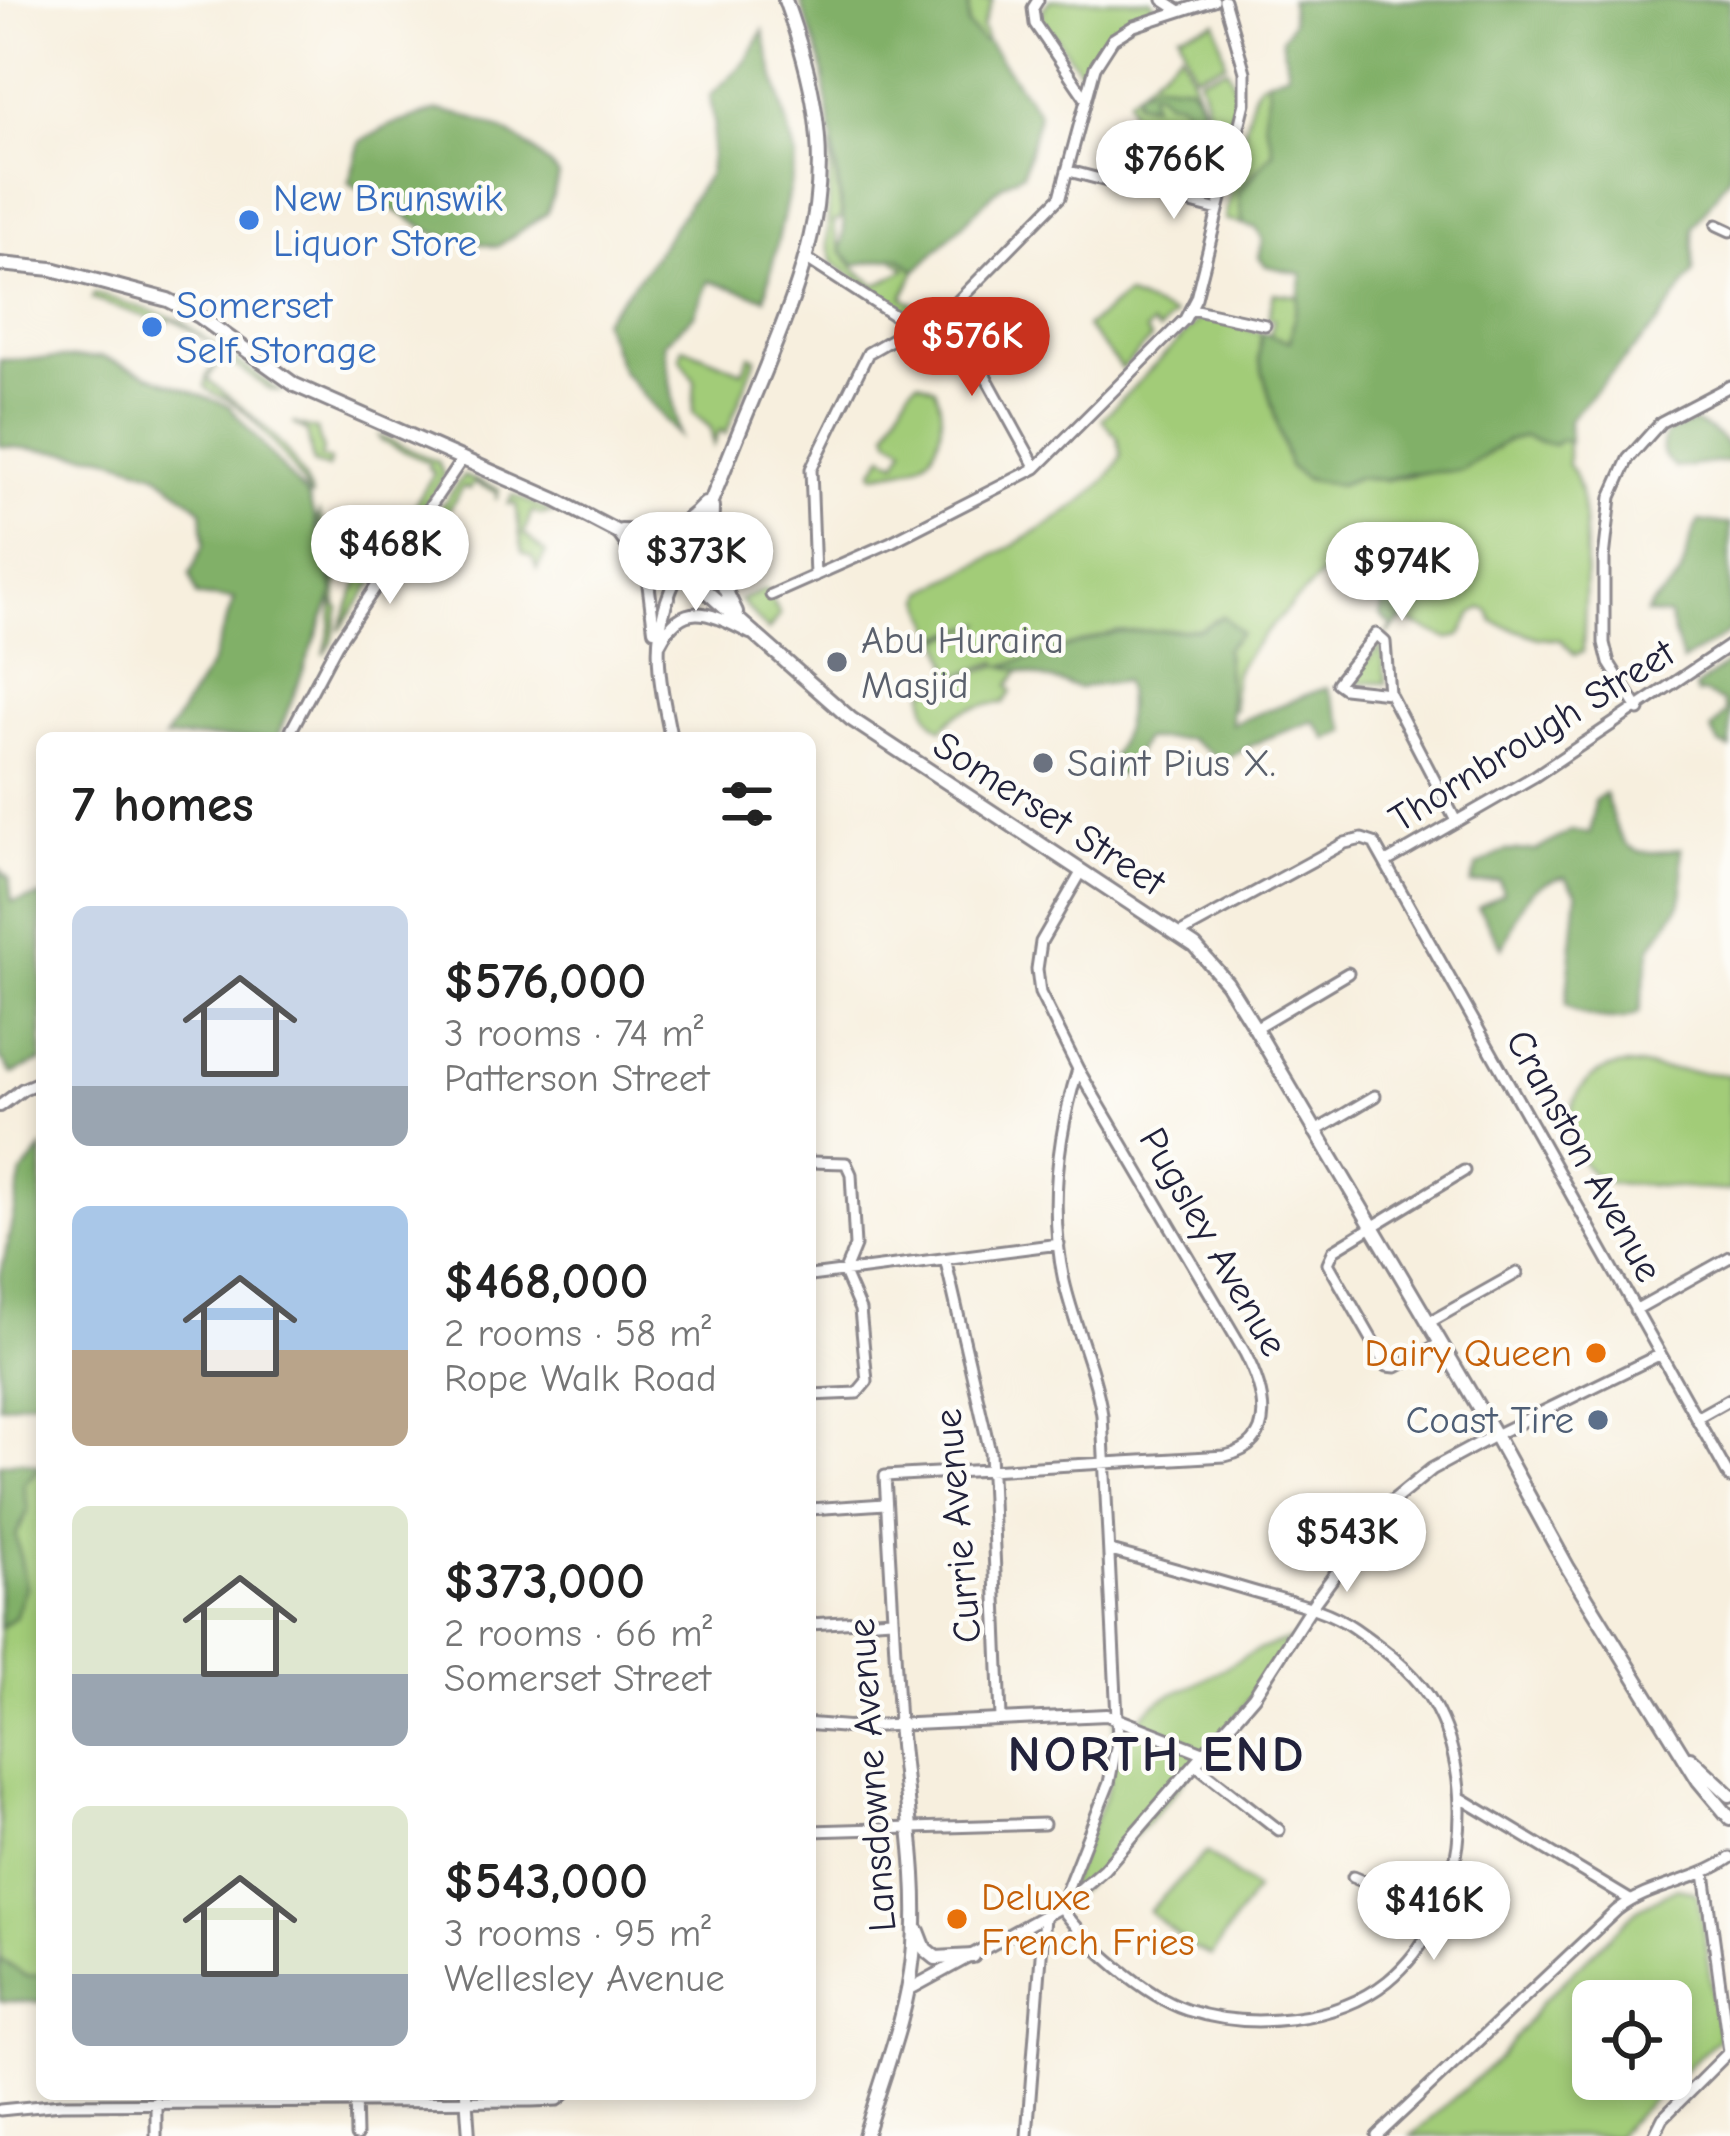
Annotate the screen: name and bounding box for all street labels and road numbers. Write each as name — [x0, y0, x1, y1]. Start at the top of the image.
street label: Thornbrough Street — [1381, 629, 1684, 842]
street label: Somerset Street — [925, 722, 1175, 907]
street label: Cranston Avenue — [1496, 1022, 1672, 1290]
street label: Pugsley Avenue — [1130, 1120, 1296, 1364]
street label: Currie Avenue — [925, 1407, 991, 1645]
street label: Lansdowne Avenue — [839, 1617, 905, 1933]

